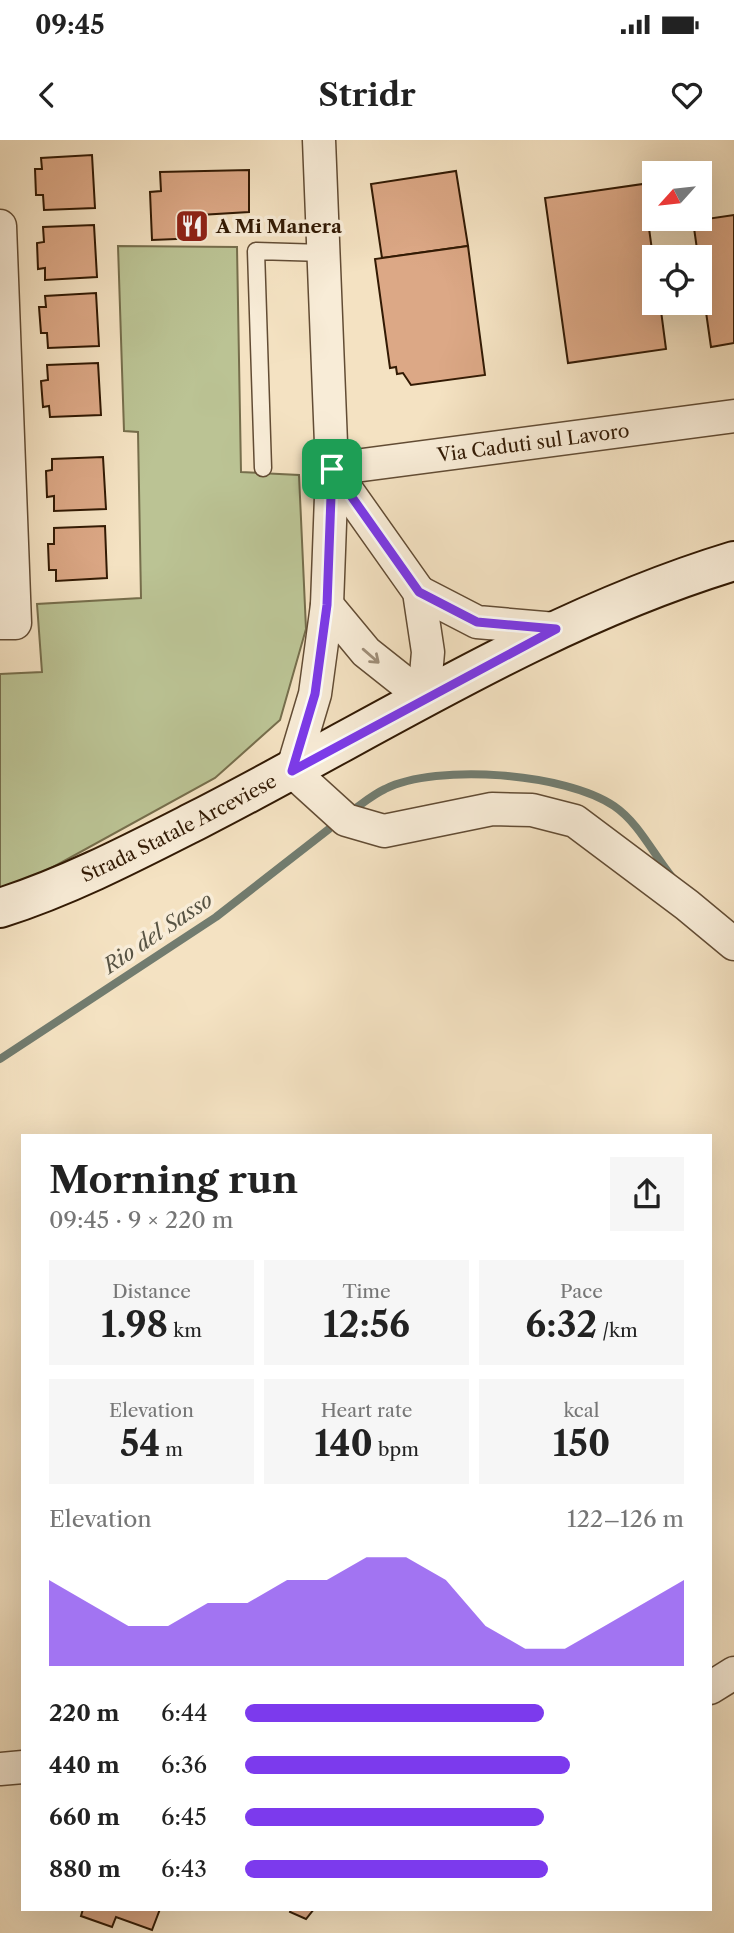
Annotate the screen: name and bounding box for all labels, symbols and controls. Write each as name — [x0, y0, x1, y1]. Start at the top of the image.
text: 09:45 — [35, 9, 105, 41]
text: Stridr — [318, 75, 416, 114]
icon: back — [28, 76, 66, 114]
icon: heart — [668, 76, 706, 114]
north arrow — [642, 161, 712, 231]
map controls — [642, 161, 712, 315]
restaurant icon: A Mi Manera — [173, 207, 211, 245]
place label: A Mi Manera — [215, 215, 343, 238]
button: locate — [642, 245, 712, 315]
street label: Via Caduti sul Lavoro — [435, 419, 631, 467]
pin — [302, 439, 362, 499]
icon: arrive — [313, 450, 351, 488]
one-way arrow — [362, 648, 380, 664]
street label: Strada Statale Arceviese — [78, 769, 280, 887]
water label: Rio del Sasso — [97, 887, 217, 979]
text: Morning run — [49, 1156, 298, 1203]
button: share — [610, 1157, 684, 1231]
text: 09:45 · 9 × 220 m — [49, 1206, 233, 1234]
text: Distance — [112, 1280, 191, 1303]
text: Time — [342, 1280, 391, 1303]
text: Pace — [560, 1280, 603, 1303]
text: 1.98 — [101, 1303, 168, 1346]
text: 12:56 — [323, 1303, 410, 1346]
text: 6:32 — [525, 1303, 597, 1346]
text: km — [168, 1319, 202, 1342]
text: /km — [597, 1319, 638, 1342]
text: Elevation — [109, 1399, 194, 1422]
text: Heart rate — [321, 1399, 412, 1422]
text: kcal — [564, 1399, 599, 1422]
text: 54 — [120, 1422, 160, 1465]
text: 140 — [314, 1422, 373, 1465]
text: 150 — [553, 1422, 610, 1465]
text: m — [160, 1438, 183, 1461]
text: bpm — [373, 1438, 419, 1461]
text: Elevation — [49, 1505, 152, 1533]
text: 122–126 m — [567, 1505, 684, 1533]
text: 220 m — [49, 1699, 120, 1727]
text: 6:44 — [161, 1699, 208, 1727]
text: 440 m — [49, 1751, 120, 1779]
text: 6:36 — [161, 1751, 207, 1779]
text: 660 m — [49, 1803, 120, 1831]
text: 6:45 — [161, 1803, 207, 1831]
text: 880 m — [49, 1855, 121, 1883]
text: 6:43 — [161, 1855, 207, 1883]

